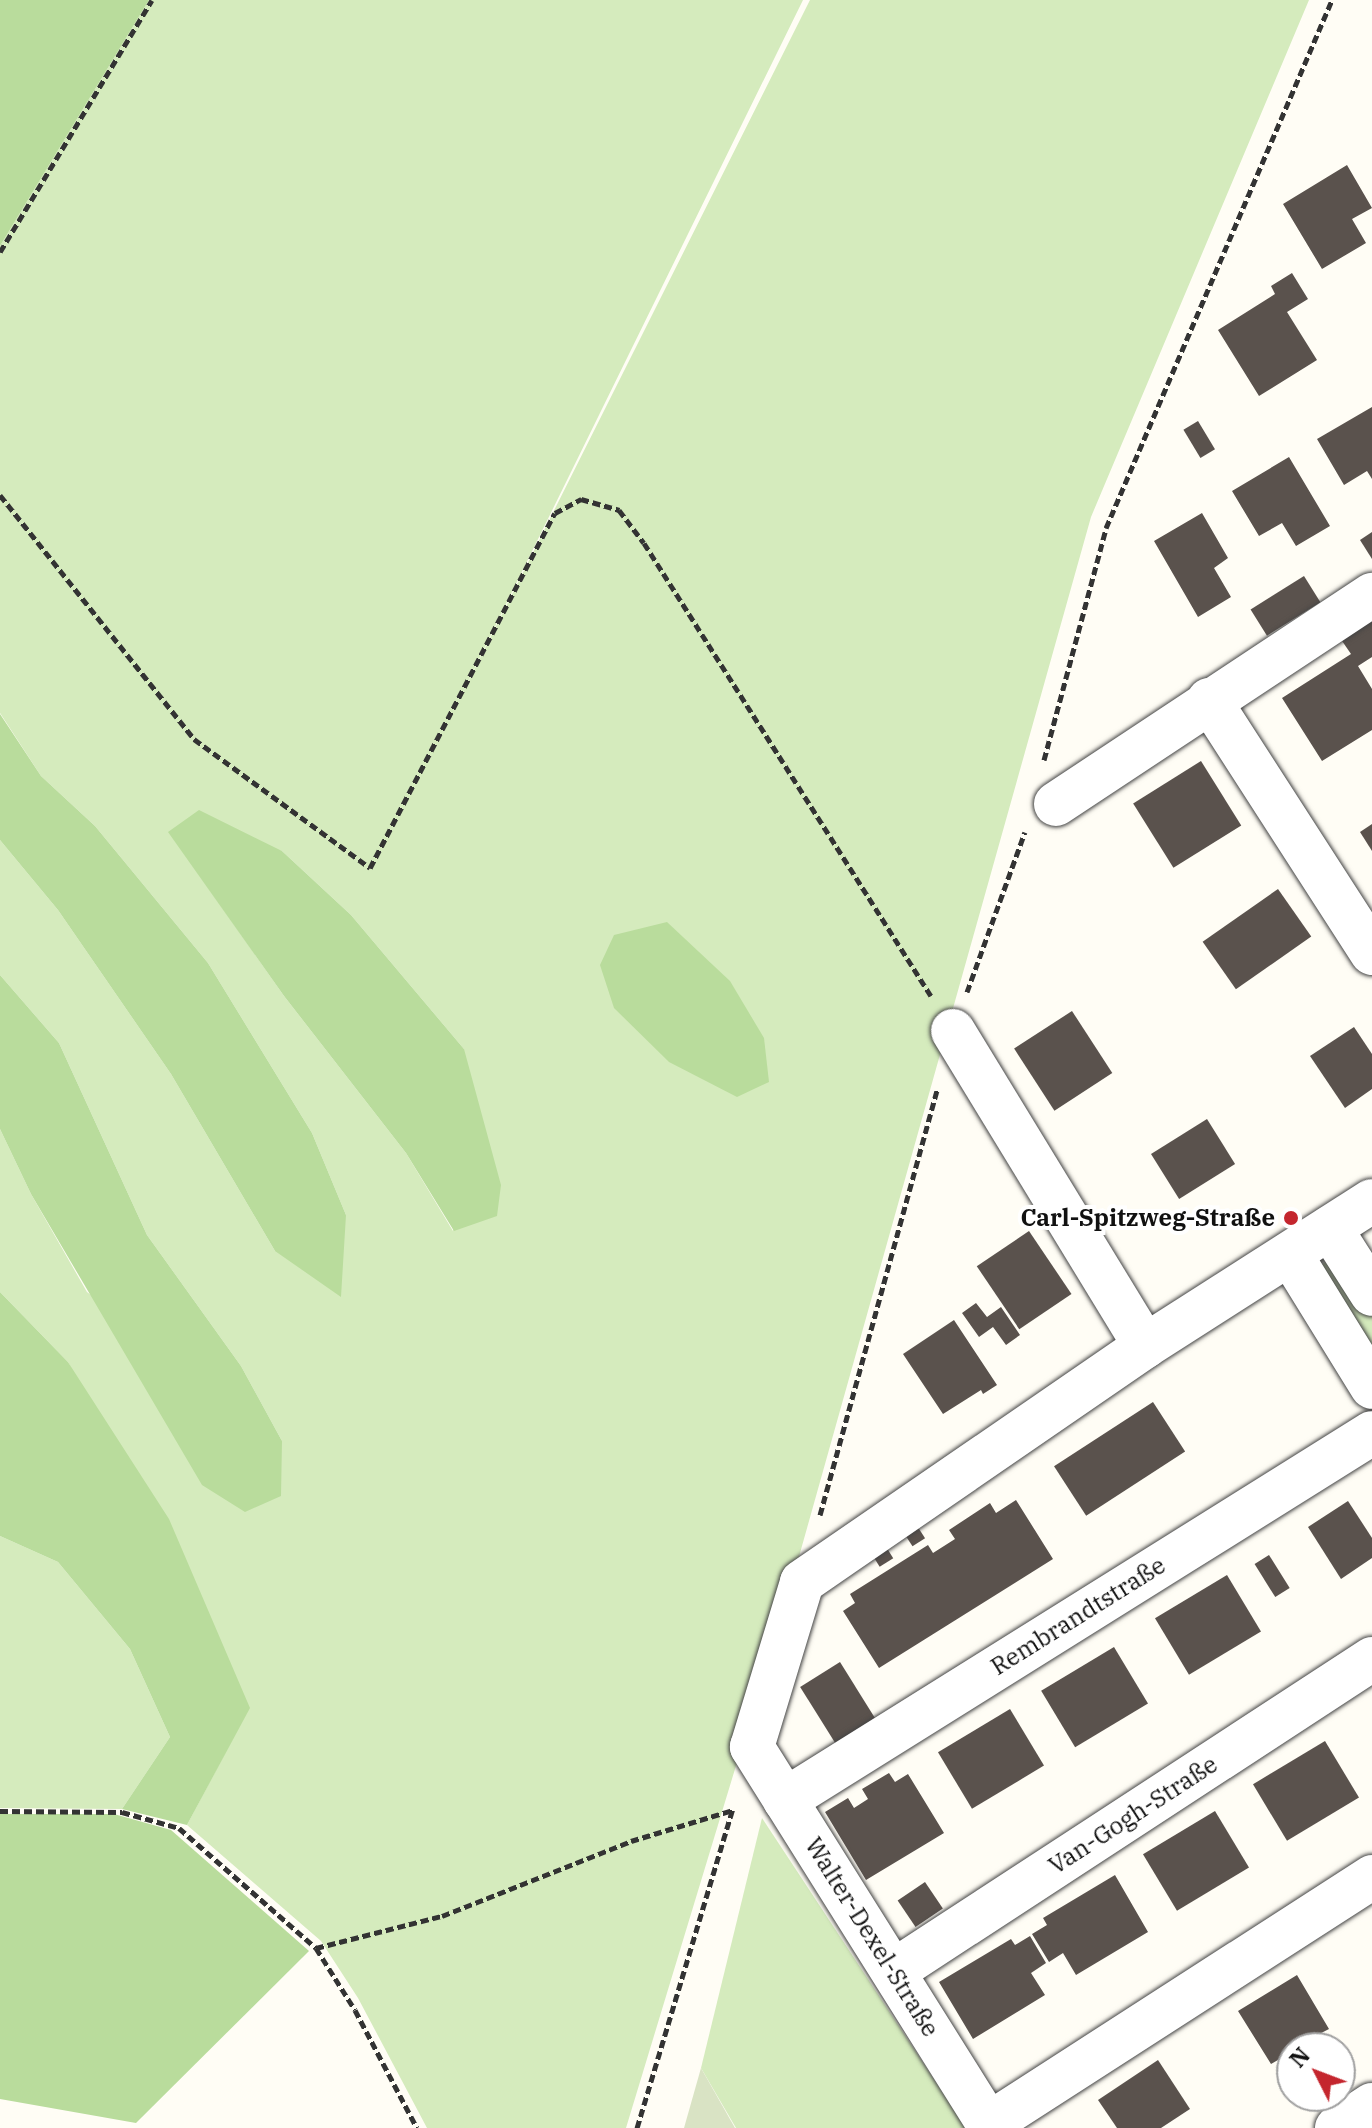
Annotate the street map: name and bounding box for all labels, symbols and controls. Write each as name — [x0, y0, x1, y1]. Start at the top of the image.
place label: Carl-Spitzweg-Straße — [1021, 1204, 1275, 1232]
marker: Carl-Spitzweg-Straße — [1282, 1209, 1300, 1227]
street label: Rembrandtstraße — [986, 1551, 1170, 1681]
street label: Van-Gogh-Straße — [1043, 1750, 1223, 1880]
street label: Walter-Dexel-Straße — [799, 1832, 945, 2042]
north arrow — [1276, 2032, 1356, 2112]
text: N — [1283, 2041, 1316, 2073]

